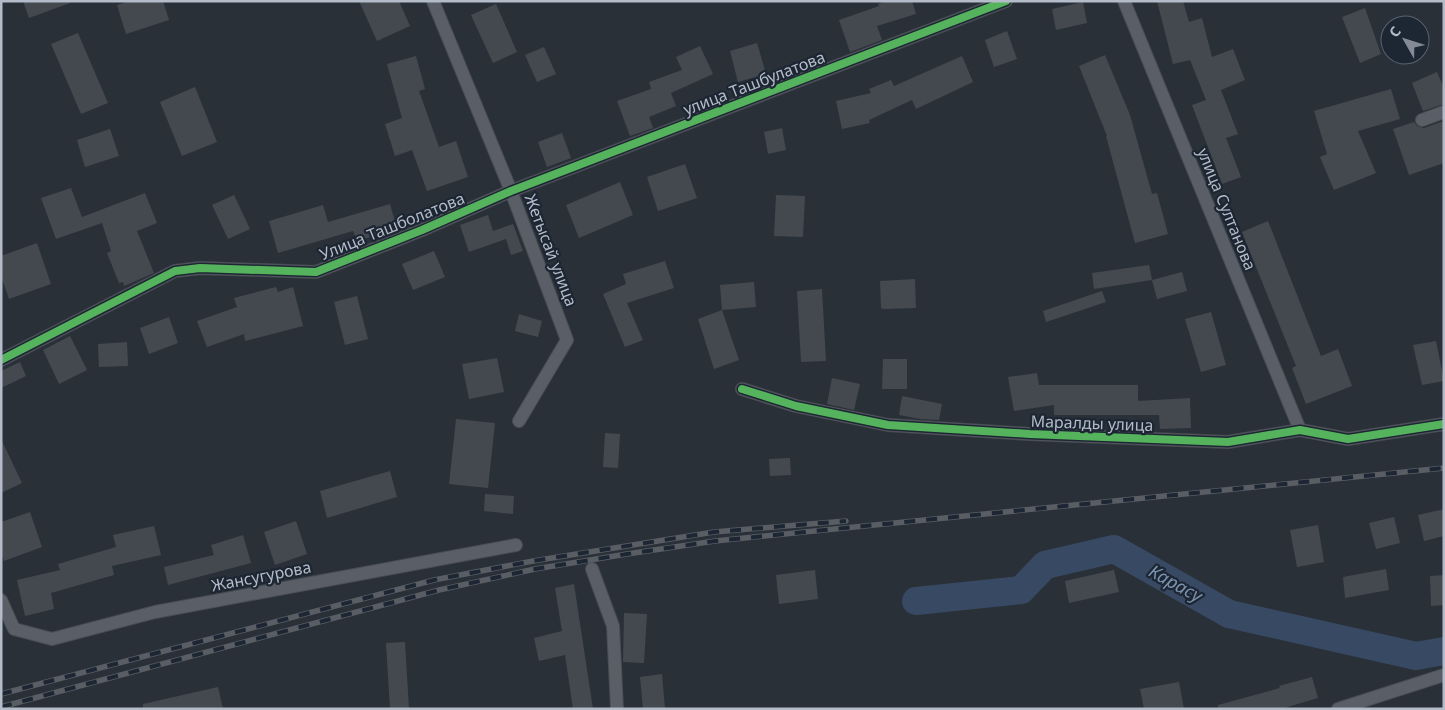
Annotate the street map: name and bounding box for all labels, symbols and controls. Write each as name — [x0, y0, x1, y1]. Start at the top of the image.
north arrow — [1380, 15, 1430, 65]
text: С — [1384, 22, 1405, 41]
street label: улица Ташбулатова — [680, 46, 828, 120]
street label: улица Султанова — [1192, 145, 1262, 273]
street label: Улица Ташболатова — [316, 187, 468, 265]
street label: Жетысай улица — [519, 191, 583, 309]
street label: Маралды улица — [1030, 410, 1154, 436]
street label: Жансугурова — [209, 556, 313, 596]
water label: Карасу — [1145, 559, 1208, 608]

